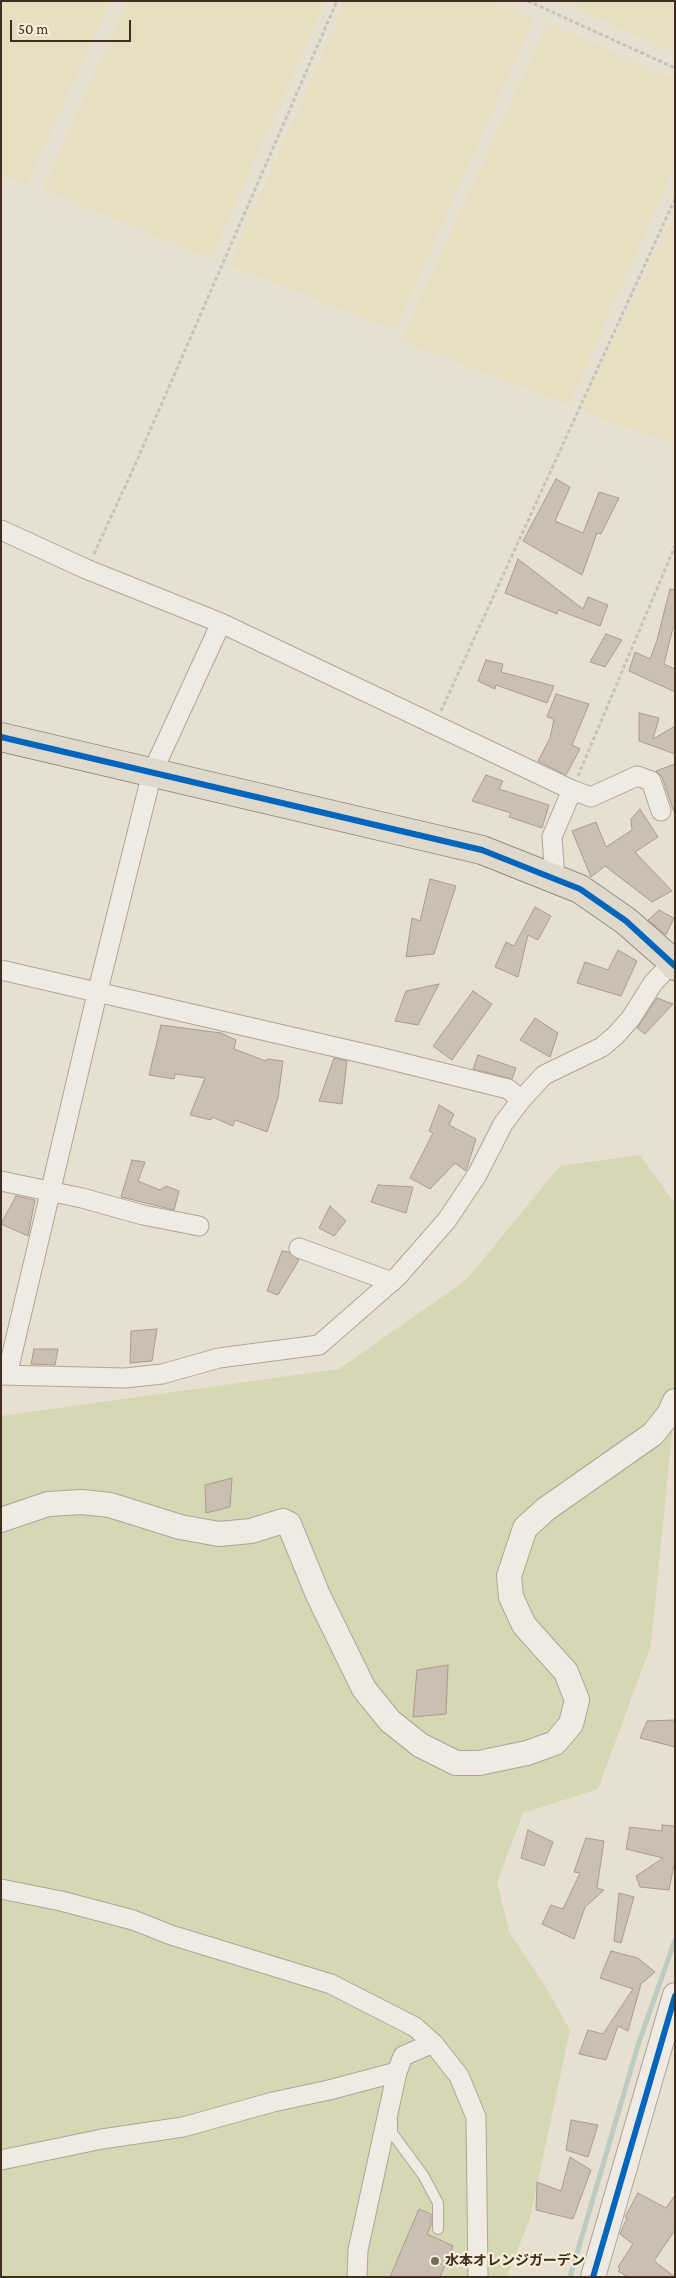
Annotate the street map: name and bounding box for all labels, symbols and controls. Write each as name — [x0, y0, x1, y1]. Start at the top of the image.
scale bar — [12, 10, 134, 42]
text: 50 m — [18, 21, 48, 37]
place label: 水本オレンジガーデン — [445, 2253, 585, 2269]
marker: 水本オレンジガーデン — [429, 2255, 441, 2267]

